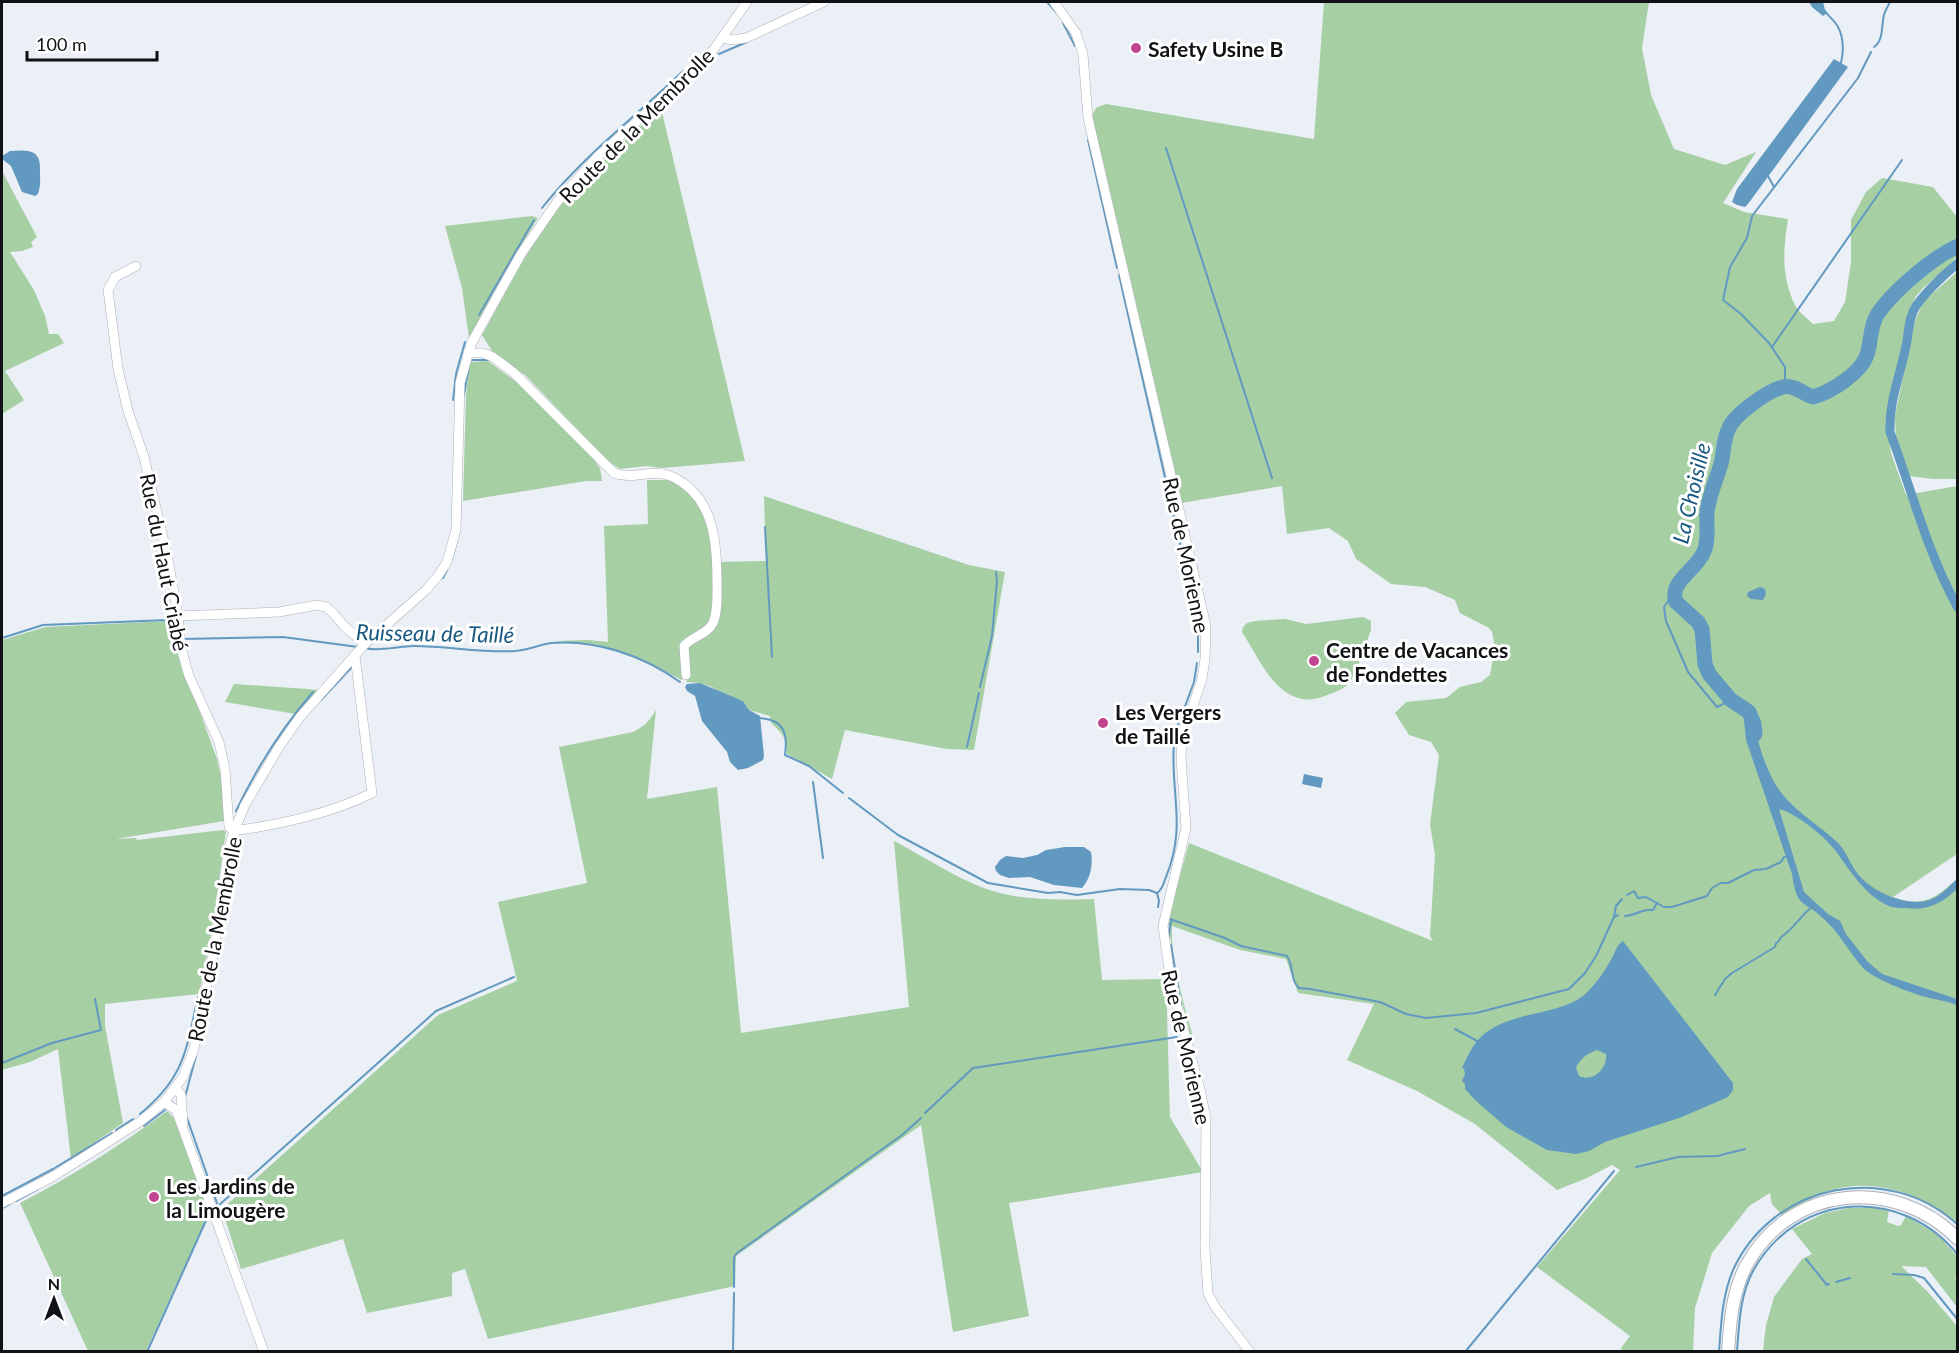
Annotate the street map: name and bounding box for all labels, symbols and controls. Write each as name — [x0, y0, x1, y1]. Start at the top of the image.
scale bar — [27, 24, 158, 62]
text: 100 m — [36, 33, 87, 55]
place label: Safety Usine B — [1148, 36, 1283, 61]
marker: Safety Usine B — [1129, 41, 1143, 55]
street label: Route de la Membrolle — [553, 42, 719, 208]
water label: La Choisille — [1666, 440, 1716, 546]
street label: Rue du Haut Criabé — [136, 471, 194, 653]
street label: Rue de Morienne — [1158, 475, 1216, 635]
water label: Ruisseau de Taillé — [356, 618, 514, 648]
place label: Centre de Vacances de Fondettes — [1326, 637, 1508, 686]
marker: Centre de Vacances de Fondettes — [1307, 654, 1321, 668]
place label: Les Vergers de Taillé — [1115, 699, 1221, 748]
marker: Les Vergers de Taillé — [1096, 716, 1110, 730]
street label: Route de la Membrolle — [182, 834, 246, 1044]
street label: Rue de Morienne — [1157, 967, 1217, 1127]
place label: Les Jardins de la Limougère — [166, 1173, 295, 1222]
marker: Les Jardins de la Limougère — [147, 1190, 161, 1204]
north arrow — [24, 1269, 84, 1329]
text: N — [48, 1274, 60, 1293]

